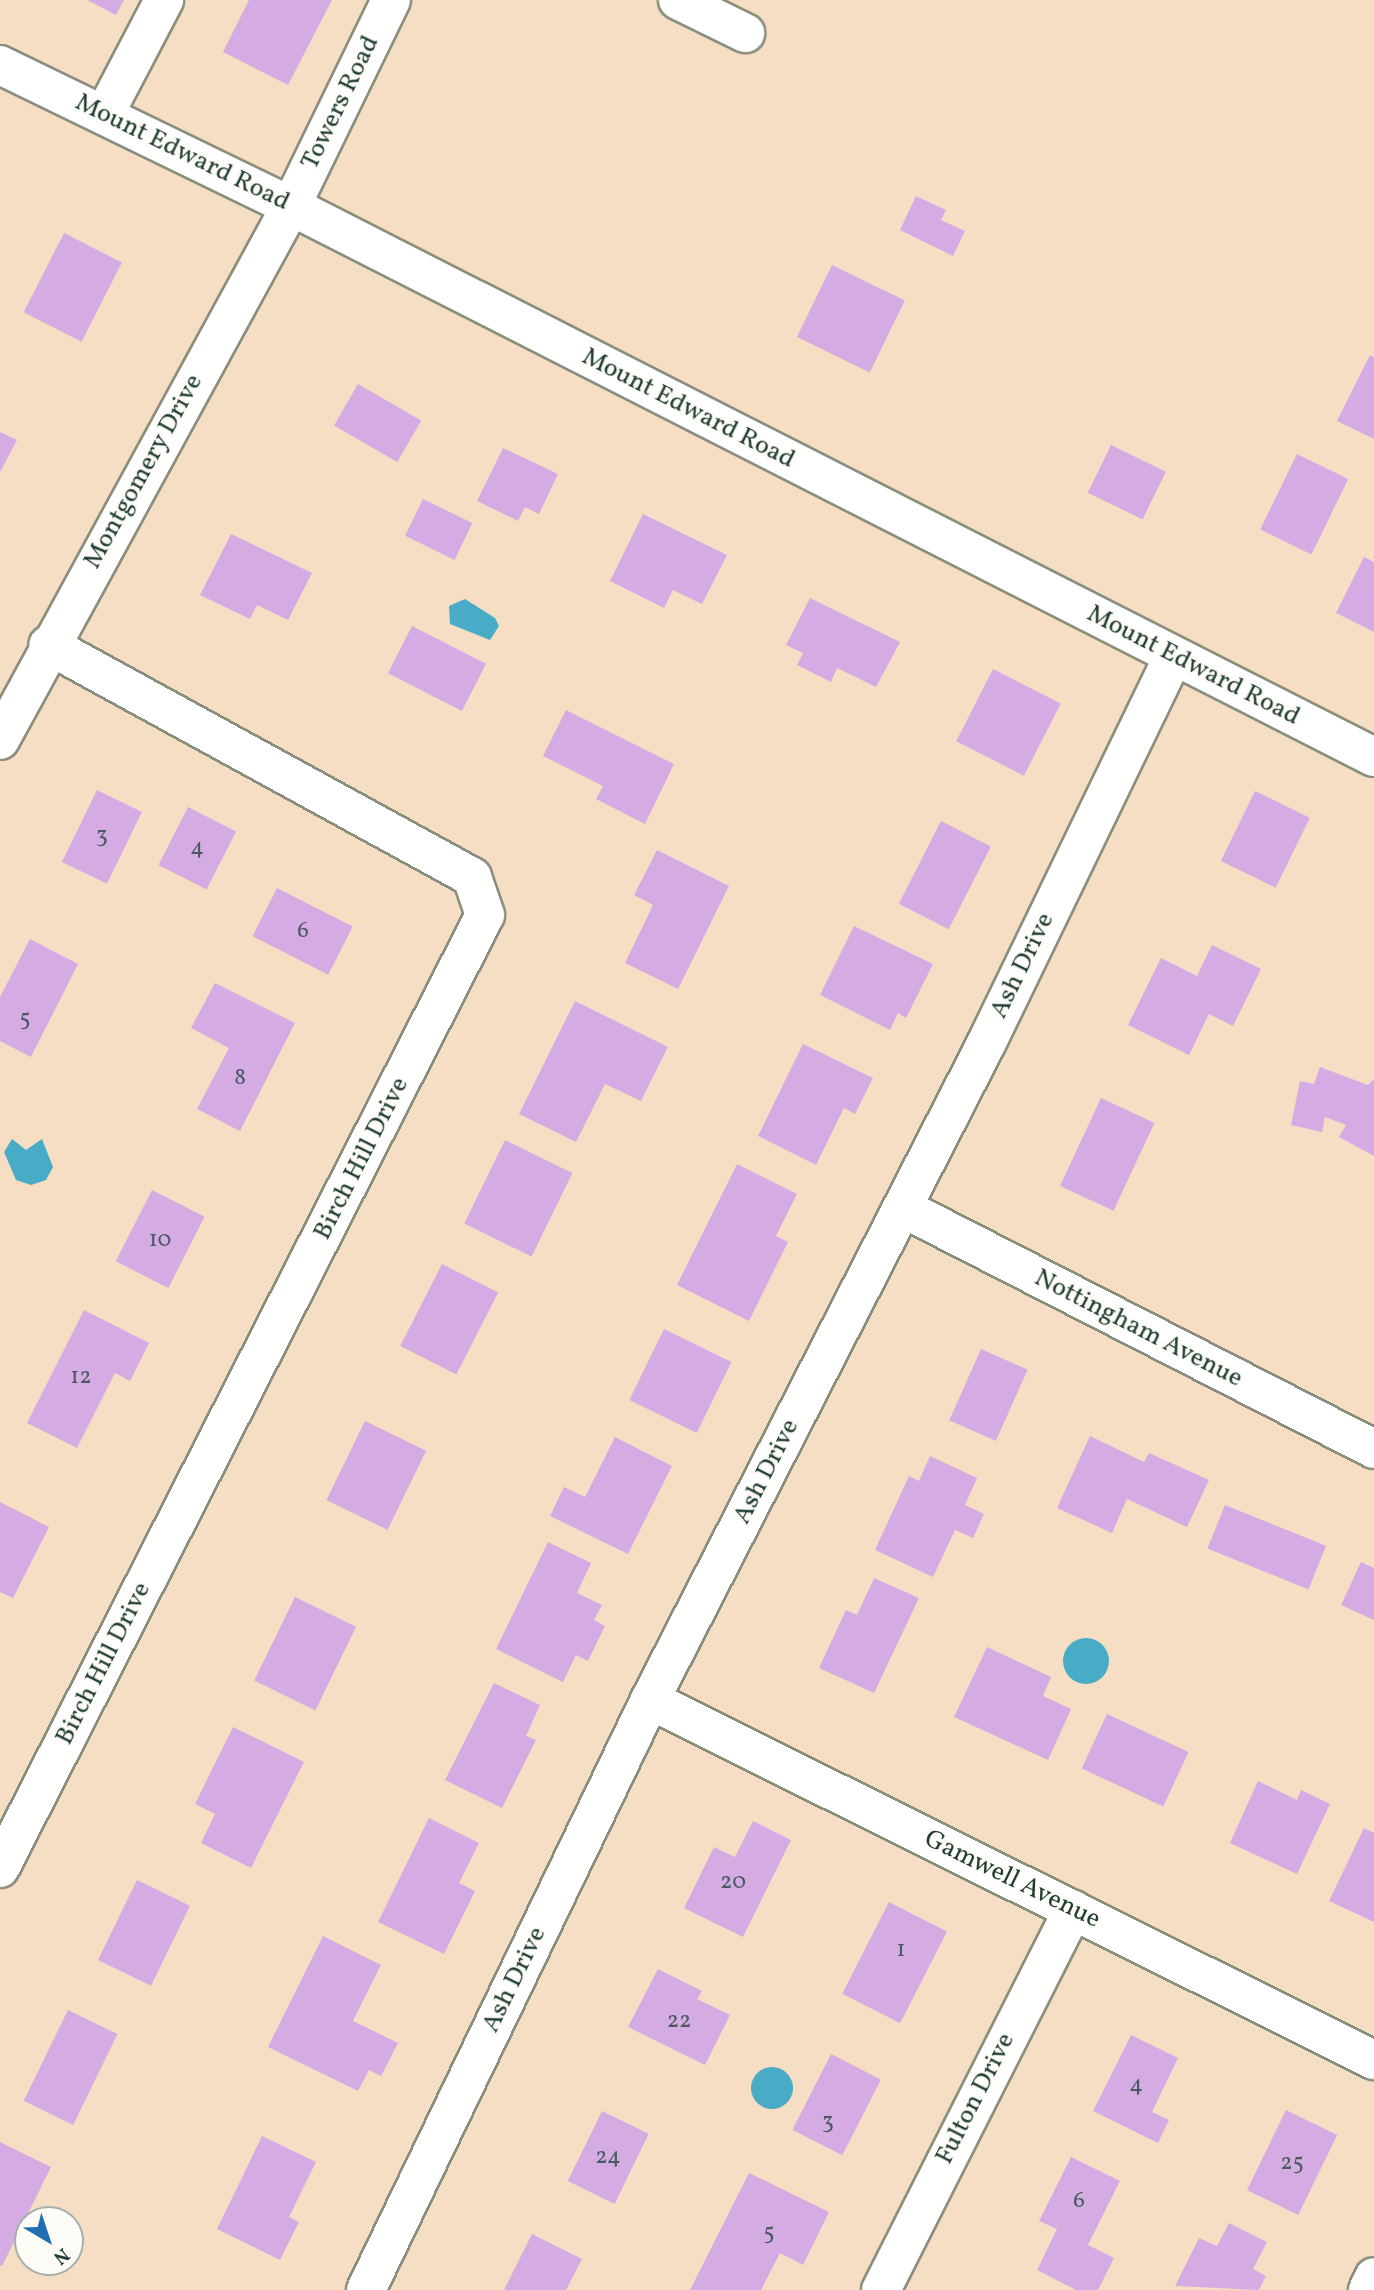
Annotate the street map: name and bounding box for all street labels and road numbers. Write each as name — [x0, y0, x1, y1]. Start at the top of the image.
street label: Towers Road — [295, 31, 387, 175]
street label: Mount Edward Road — [70, 88, 294, 218]
street label: Mount Edward Road — [576, 342, 800, 476]
street label: Montgomery Drive — [77, 369, 211, 575]
street label: Mount Edward Road — [1081, 599, 1305, 733]
street label: Ash Drive — [984, 908, 1062, 1024]
street label: Birch Hill Drive — [308, 1073, 416, 1245]
street label: Nottingham Avenue — [1029, 1263, 1247, 1395]
street label: Ash Drive — [727, 1414, 807, 1530]
street label: Birch Hill Drive — [50, 1578, 158, 1750]
street label: Gamwell Avenue — [919, 1824, 1105, 1936]
street label: Ash Drive — [476, 1922, 554, 2038]
street label: Fulton Drive — [930, 2028, 1022, 2170]

